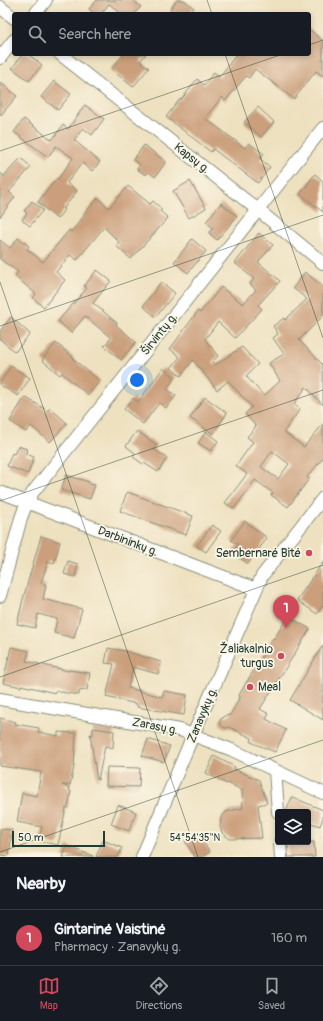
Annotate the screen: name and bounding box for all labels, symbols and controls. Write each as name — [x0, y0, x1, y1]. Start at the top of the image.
search box — [12, 12, 311, 56]
icon: search — [26, 23, 48, 45]
text: Search here — [58, 25, 131, 44]
street label: Kapsų g. — [171, 140, 213, 177]
street label: Širvintų g. — [137, 310, 181, 358]
your location — [127, 370, 147, 390]
street label: Darbininkų g. — [96, 523, 160, 560]
place label: Sembernarė Bitė — [216, 546, 301, 561]
marker: Sembernarė Bitė — [304, 548, 314, 558]
pin: 1 — [273, 595, 299, 628]
place label: Žaliakalnio turgus — [220, 641, 274, 671]
marker: Žaliakalnio turgus — [276, 651, 286, 661]
place label: Meal — [258, 680, 281, 695]
marker: Meal — [245, 682, 255, 692]
street label: Zanavykų g. — [184, 685, 221, 745]
street label: Zarasų g. — [131, 715, 179, 738]
map controls — [275, 809, 311, 845]
button: layers — [275, 809, 311, 845]
scale bar — [12, 829, 105, 848]
text: 50 m — [18, 831, 44, 844]
text: 54°54'35"N — [170, 832, 221, 844]
text: Nearby — [16, 873, 65, 894]
text: Gintarinė Vaistinė — [54, 920, 166, 939]
text: 1 — [26, 930, 32, 946]
text: 160 m — [271, 930, 307, 946]
text: Pharmacy · Zanavykų g. — [54, 939, 181, 955]
tab: Map — [38, 975, 60, 1012]
tab: Directions — [136, 975, 182, 1012]
tab: Saved — [258, 975, 285, 1012]

